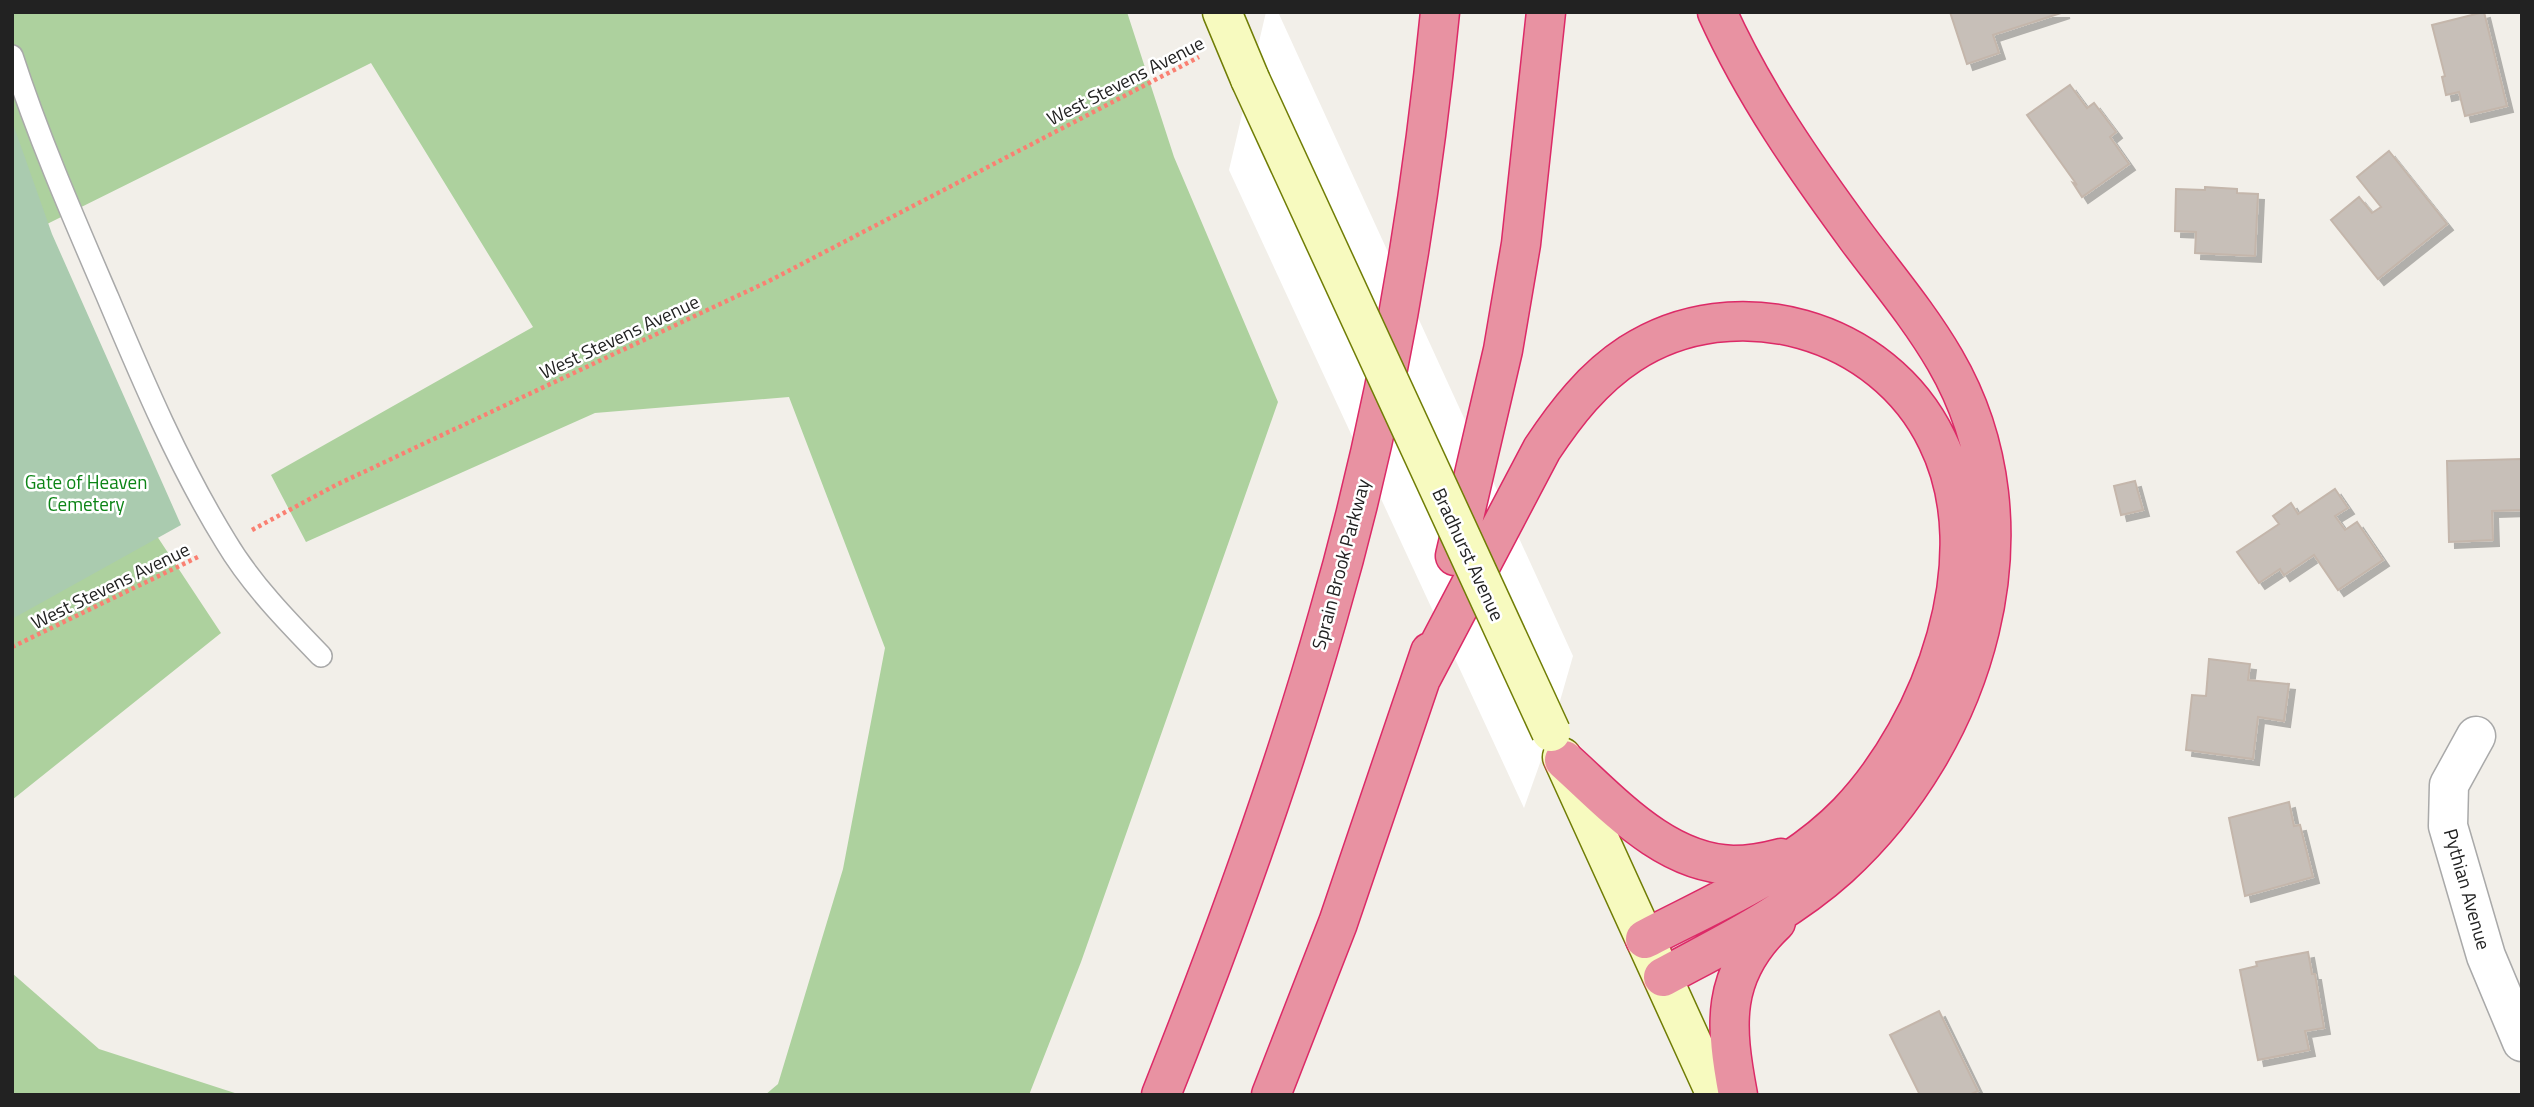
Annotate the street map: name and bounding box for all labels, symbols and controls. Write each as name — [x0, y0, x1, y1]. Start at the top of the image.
street label: West Stevens Avenue — [1041, 28, 1209, 132]
street label: West Stevens Avenue — [534, 286, 704, 386]
park label: Gate of Heaven Cemetery — [25, 467, 147, 518]
street label: Sprain Brook Parkway — [1303, 475, 1377, 653]
street label: Bradhurst Avenue — [1425, 483, 1513, 625]
street label: West Stevens Avenue — [26, 534, 194, 636]
street label: Pythian Avenue — [2437, 825, 2499, 953]

